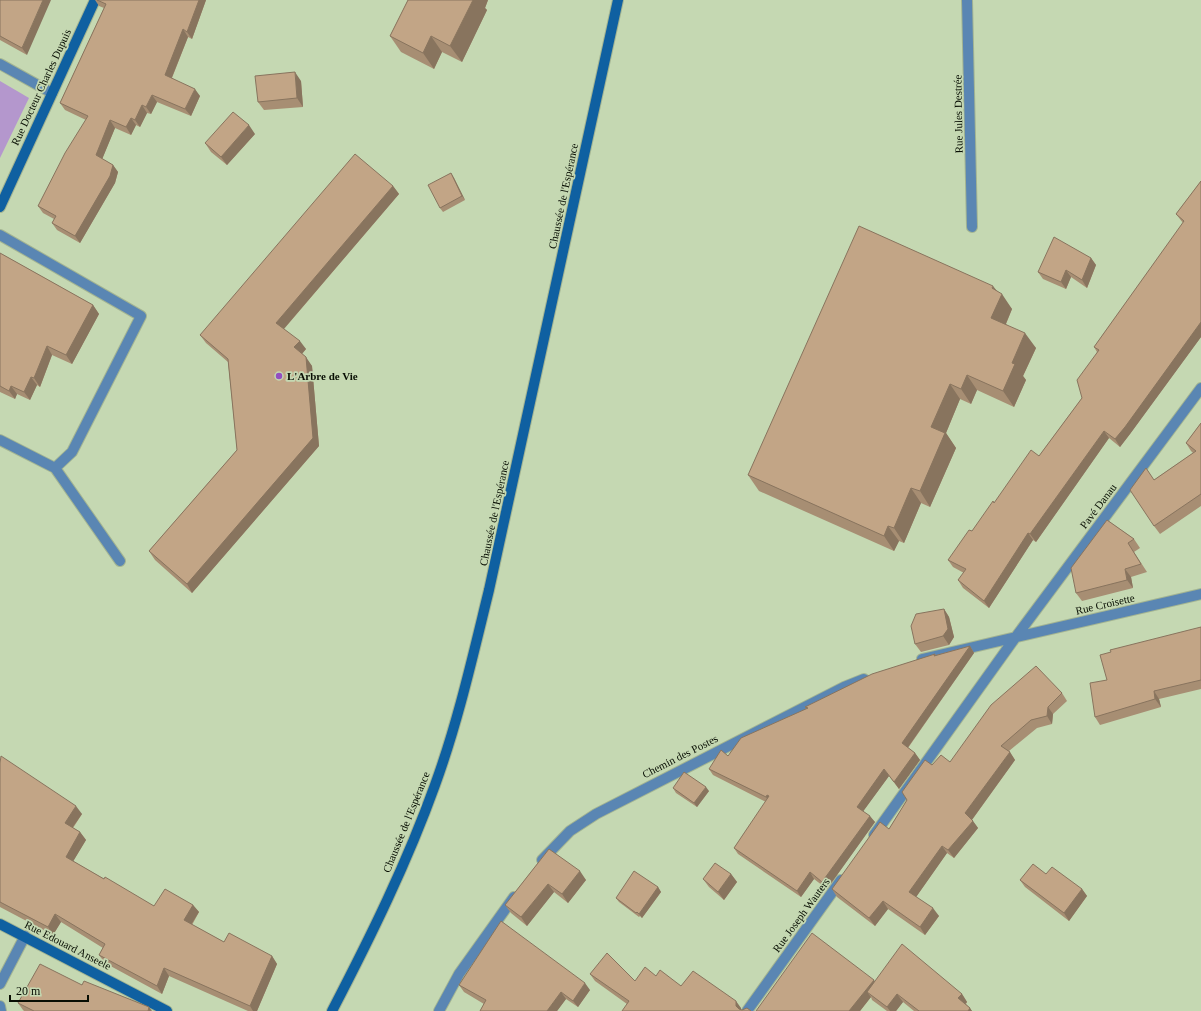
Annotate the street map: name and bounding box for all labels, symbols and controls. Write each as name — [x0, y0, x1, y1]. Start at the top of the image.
street label: Rue Docteur Charles Dupuis — [9, 27, 73, 147]
street label: Rue Jules Destrée — [951, 74, 965, 154]
street label: Chaussée de l'Espérance — [546, 142, 580, 250]
place label: L'Arbre de Vie — [287, 370, 358, 382]
marker: L'Arbre de Vie — [274, 371, 284, 381]
street label: Chaussée de l'Espérance — [477, 459, 511, 567]
street label: Pavé Danau — [1077, 481, 1119, 531]
street label: Rue Croisette — [1074, 591, 1136, 617]
street label: Chemin des Postes — [640, 732, 720, 780]
street label: Chaussée de l'Espérance — [380, 770, 432, 874]
street label: Rue Joseph Wauters — [770, 876, 832, 954]
street label: Rue Edouard Anseele — [23, 918, 113, 972]
scale bar — [10, 977, 88, 1003]
text: 20 m — [16, 984, 41, 998]

